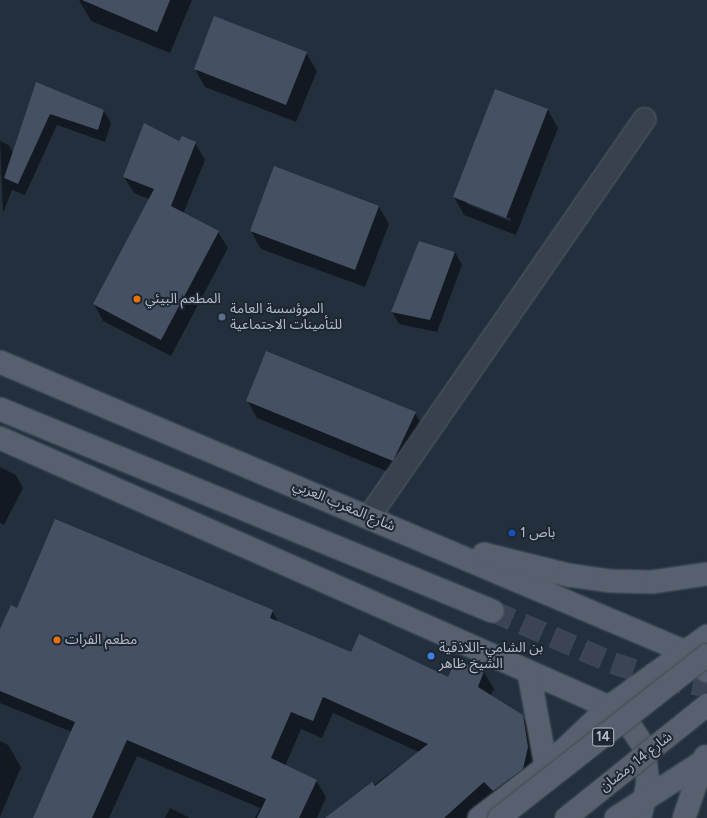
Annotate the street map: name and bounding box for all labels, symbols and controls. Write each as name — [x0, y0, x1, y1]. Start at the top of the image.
place label: المطعم البيئي — [145, 291, 221, 307]
marker: المطعم البيئي — [132, 294, 142, 304]
place label: الموؤسسة العامة للتأمينات الاجتماعية — [230, 301, 342, 334]
marker: الموؤسسة العامة للتأمينات الاجتماعية — [217, 312, 227, 322]
street label: شارع المغرب العربي — [290, 477, 398, 535]
place label: باص 1 — [520, 525, 555, 541]
marker: باص 1 — [507, 528, 517, 538]
place label: مطعم الفرات — [65, 632, 137, 648]
marker: مطعم الفرات — [52, 635, 62, 645]
place label: بن الشامي-اللاذقية الشيخ ظاهر — [439, 640, 543, 672]
marker: بن الشامي-اللاذقية الشيخ ظاهر — [426, 651, 436, 661]
road number: 14 — [592, 726, 614, 748]
street label: شارع 14 رمضان — [596, 728, 676, 796]

